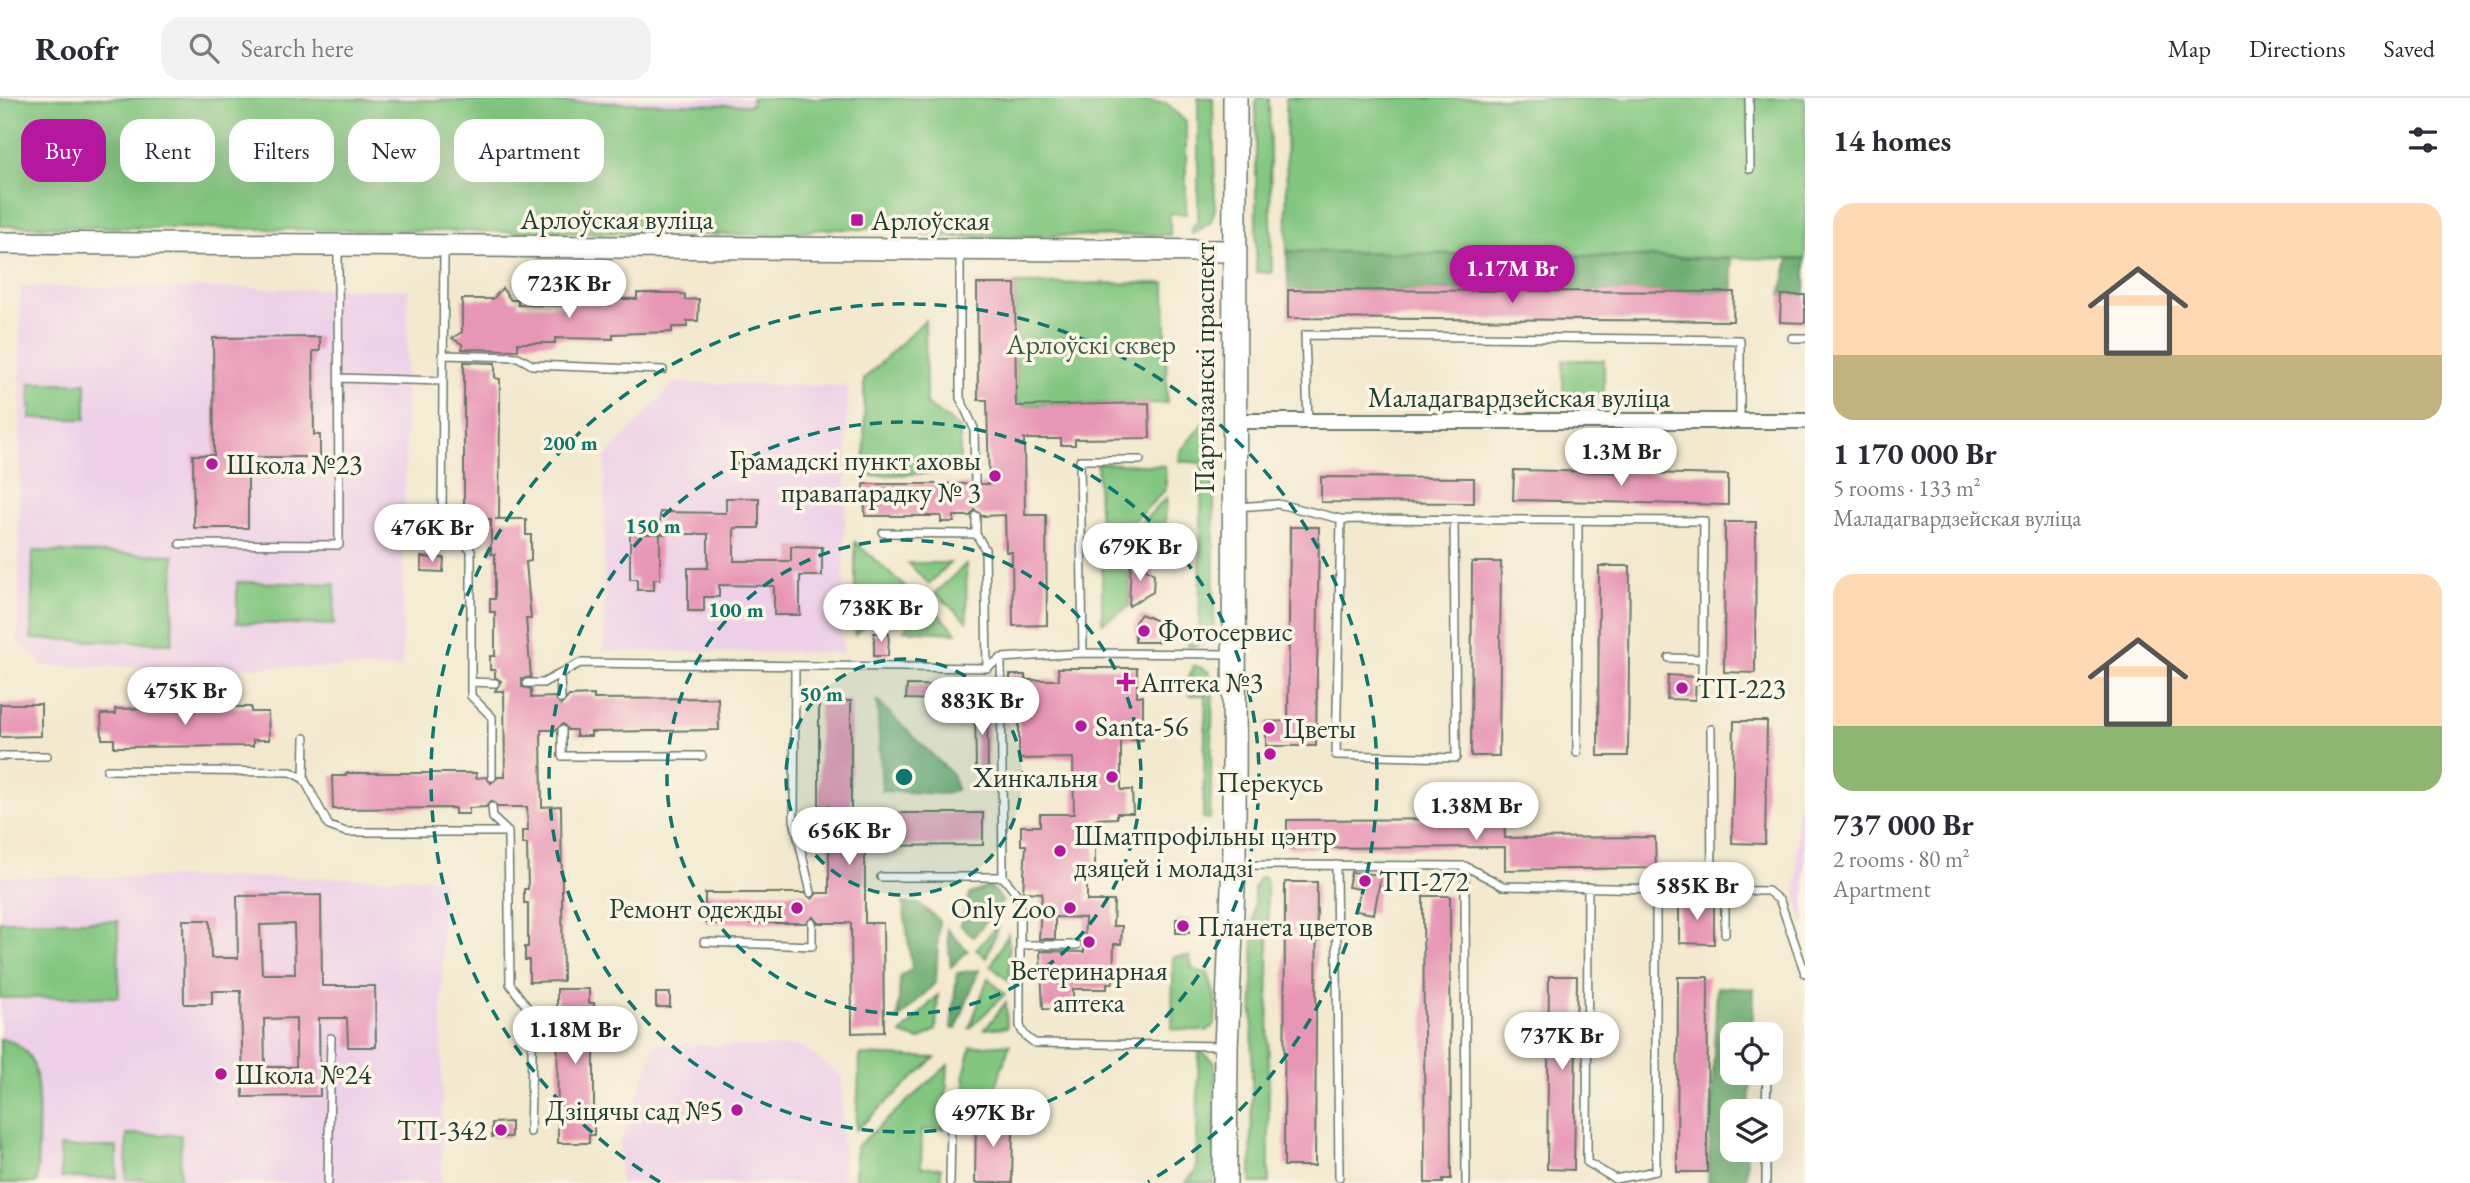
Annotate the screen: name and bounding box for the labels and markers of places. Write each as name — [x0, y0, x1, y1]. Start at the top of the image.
place label: Арлоўская — [870, 202, 990, 238]
marker: Арлоўская — [849, 212, 865, 228]
pin: 1.17M Br — [1440, 246, 1584, 305]
pin: 723K Br — [504, 260, 634, 320]
pin: 1.3M Br — [1556, 428, 1686, 488]
place label: Грамадскі пункт аховы правапарадку № 3 — [729, 442, 981, 510]
place label: Школа №23 — [226, 446, 362, 482]
marker: Школа №23 — [204, 456, 220, 472]
marker: Грамадскі пункт аховы правапарадку № 3 — [987, 468, 1003, 484]
pin: 476K Br — [367, 504, 497, 564]
pin: 679K Br — [1075, 524, 1205, 583]
pin: 738K Br — [816, 584, 946, 644]
place label: Фотосервис — [1158, 613, 1293, 649]
marker: Фотосервис — [1136, 623, 1152, 639]
place label: Аптека №3 — [1139, 664, 1263, 700]
pin: 475K Br — [120, 668, 250, 727]
place label: ТП-223 — [1696, 670, 1786, 706]
marker: Аптека №3 — [1118, 674, 1134, 690]
pin: 883K Br — [917, 678, 1047, 737]
marker: ТП-223 — [1674, 680, 1690, 696]
place label: Santa-56 — [1095, 708, 1189, 744]
place label: Цветы — [1283, 710, 1356, 746]
marker: Santa-56 — [1073, 718, 1089, 734]
marker: Цветы — [1261, 720, 1277, 736]
marker: Перекусь — [1262, 746, 1278, 762]
place label: Хинкальня — [972, 759, 1098, 795]
place label: Перекусь — [1217, 764, 1323, 800]
centre of rings — [892, 765, 916, 789]
marker: Хинкальня — [1104, 769, 1120, 785]
pin: 1.38M Br — [1404, 782, 1548, 842]
pin: 656K Br — [784, 808, 914, 867]
place label: Шматпрофільны цэнтр дзяцей і моладзі — [1074, 817, 1337, 885]
marker: Шматпрофільны цэнтр дзяцей і моладзі — [1052, 843, 1068, 859]
pin: 585K Br — [1632, 862, 1762, 922]
place label: ТП-272 — [1379, 863, 1469, 899]
marker: ТП-272 — [1357, 873, 1373, 889]
place label: Ремонт одежды — [609, 890, 783, 926]
place label: Only Zoo — [951, 890, 1056, 926]
marker: Ремонт одежды — [789, 900, 805, 916]
marker: Only Zoo — [1062, 900, 1078, 916]
place label: Планета цветов — [1197, 908, 1373, 944]
marker: Планета цветов — [1175, 918, 1191, 934]
marker: Ветеринарная аптека — [1081, 934, 1097, 950]
place label: Ветеринарная аптека — [1010, 952, 1168, 1020]
pin: 1.18M Br — [503, 1006, 647, 1066]
pin: 737K Br — [1497, 1012, 1627, 1072]
place label: Школа №24 — [235, 1056, 372, 1092]
marker: Школа №24 — [213, 1066, 229, 1082]
pin: 497K Br — [928, 1090, 1058, 1149]
place label: Дзіцячы сад №5 — [545, 1092, 723, 1128]
marker: Дзіцячы сад №5 — [729, 1102, 745, 1118]
place label: ТП-342 — [397, 1112, 488, 1148]
marker: ТП-342 — [493, 1122, 509, 1138]

